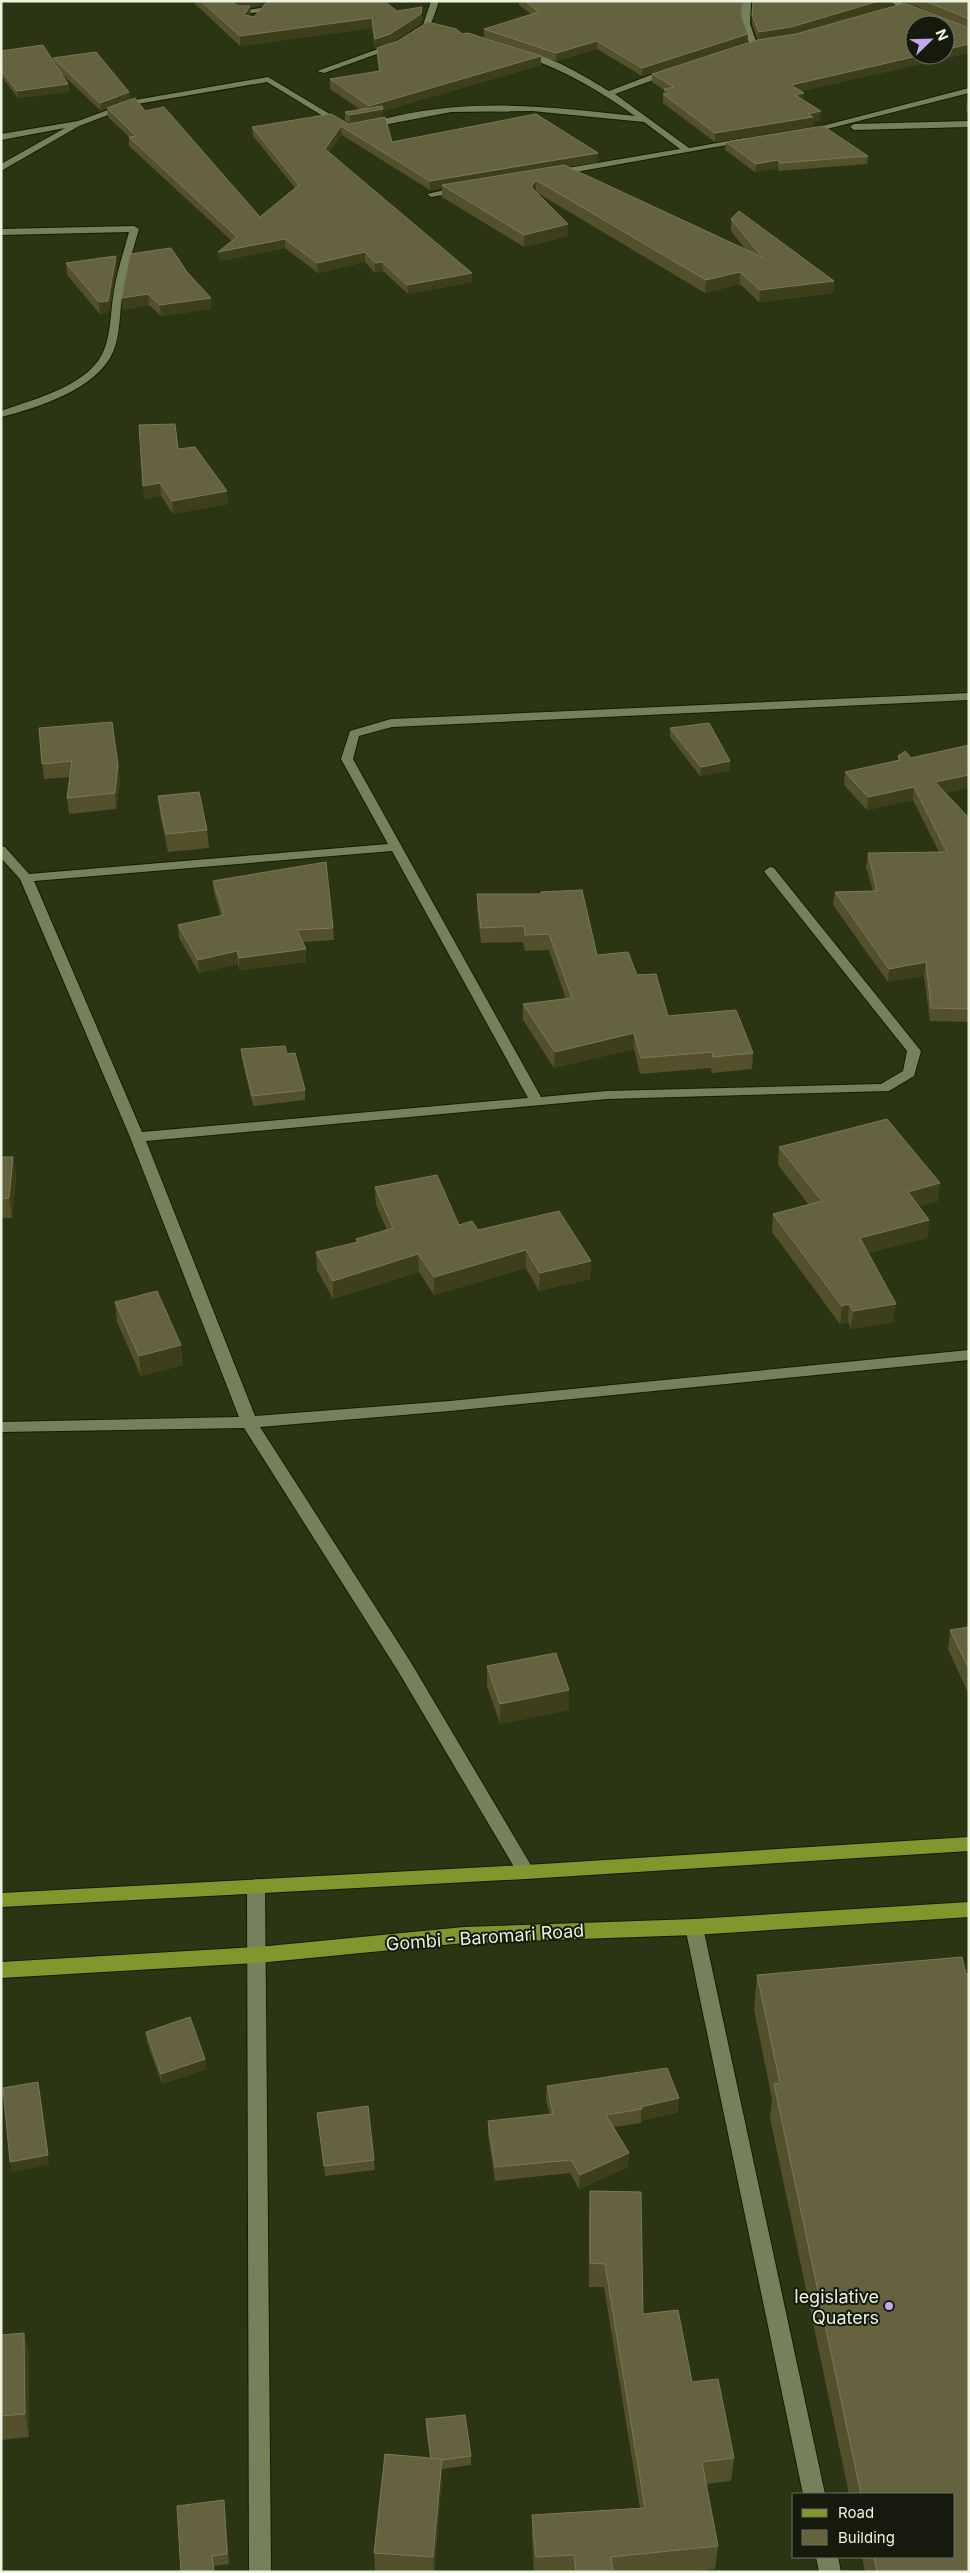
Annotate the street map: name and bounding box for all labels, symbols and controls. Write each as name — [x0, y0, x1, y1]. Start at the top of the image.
north arrow — [905, 15, 955, 65]
text: N — [933, 26, 952, 43]
street label: Gombi - Baromari Road — [385, 1920, 585, 1954]
place label: legislative Quaters — [794, 2286, 879, 2328]
marker: legislative Quaters — [883, 2300, 895, 2312]
legend — [792, 2493, 955, 2558]
text: Road — [838, 2503, 874, 2522]
text: Building — [838, 2528, 895, 2547]

